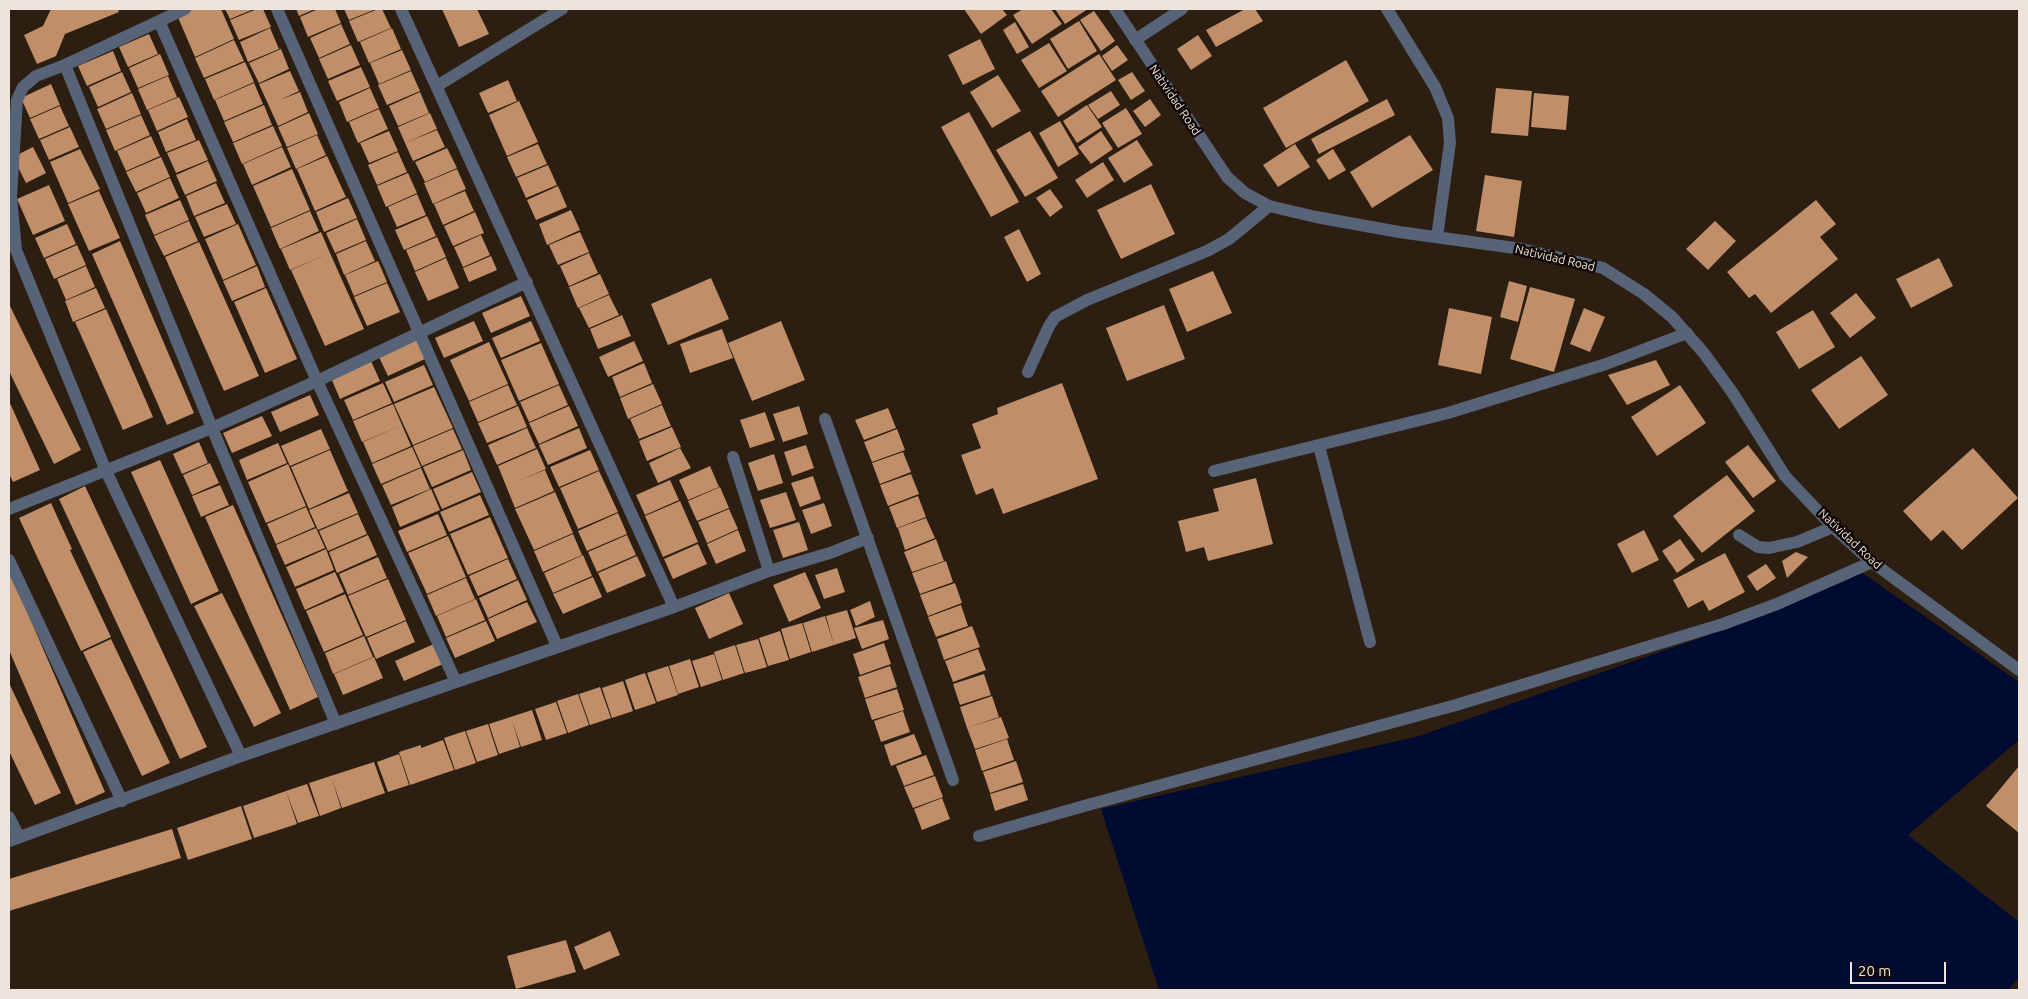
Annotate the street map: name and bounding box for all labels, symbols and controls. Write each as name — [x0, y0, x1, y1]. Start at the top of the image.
street label: Natividad Road — [1146, 62, 1204, 138]
street label: Natividad Road — [1514, 242, 1596, 274]
street label: Natividad Road — [1815, 506, 1885, 572]
scale bar — [1853, 952, 1949, 984]
text: 20 m — [1858, 962, 1891, 979]

